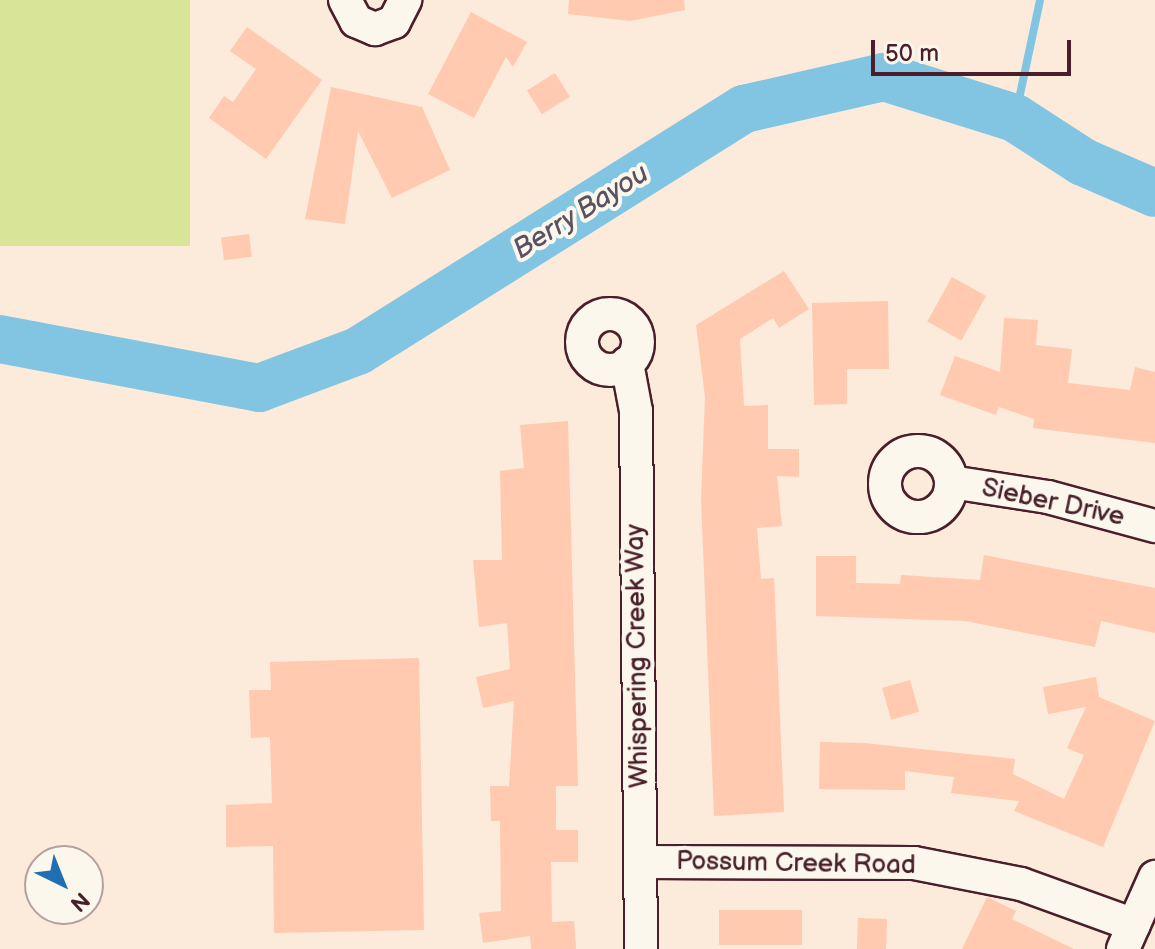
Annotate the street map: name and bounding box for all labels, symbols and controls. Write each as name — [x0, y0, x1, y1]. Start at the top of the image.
scale bar — [875, 24, 1075, 74]
text: 50 m — [885, 39, 939, 68]
water label: Berry Bayou — [506, 157, 656, 267]
street label: Sieber Drive — [979, 473, 1127, 533]
street label: Whispering Creek Way — [620, 523, 656, 789]
north arrow — [24, 845, 104, 925]
street label: Possum Creek Road — [676, 846, 916, 882]
text: N — [64, 886, 95, 917]

